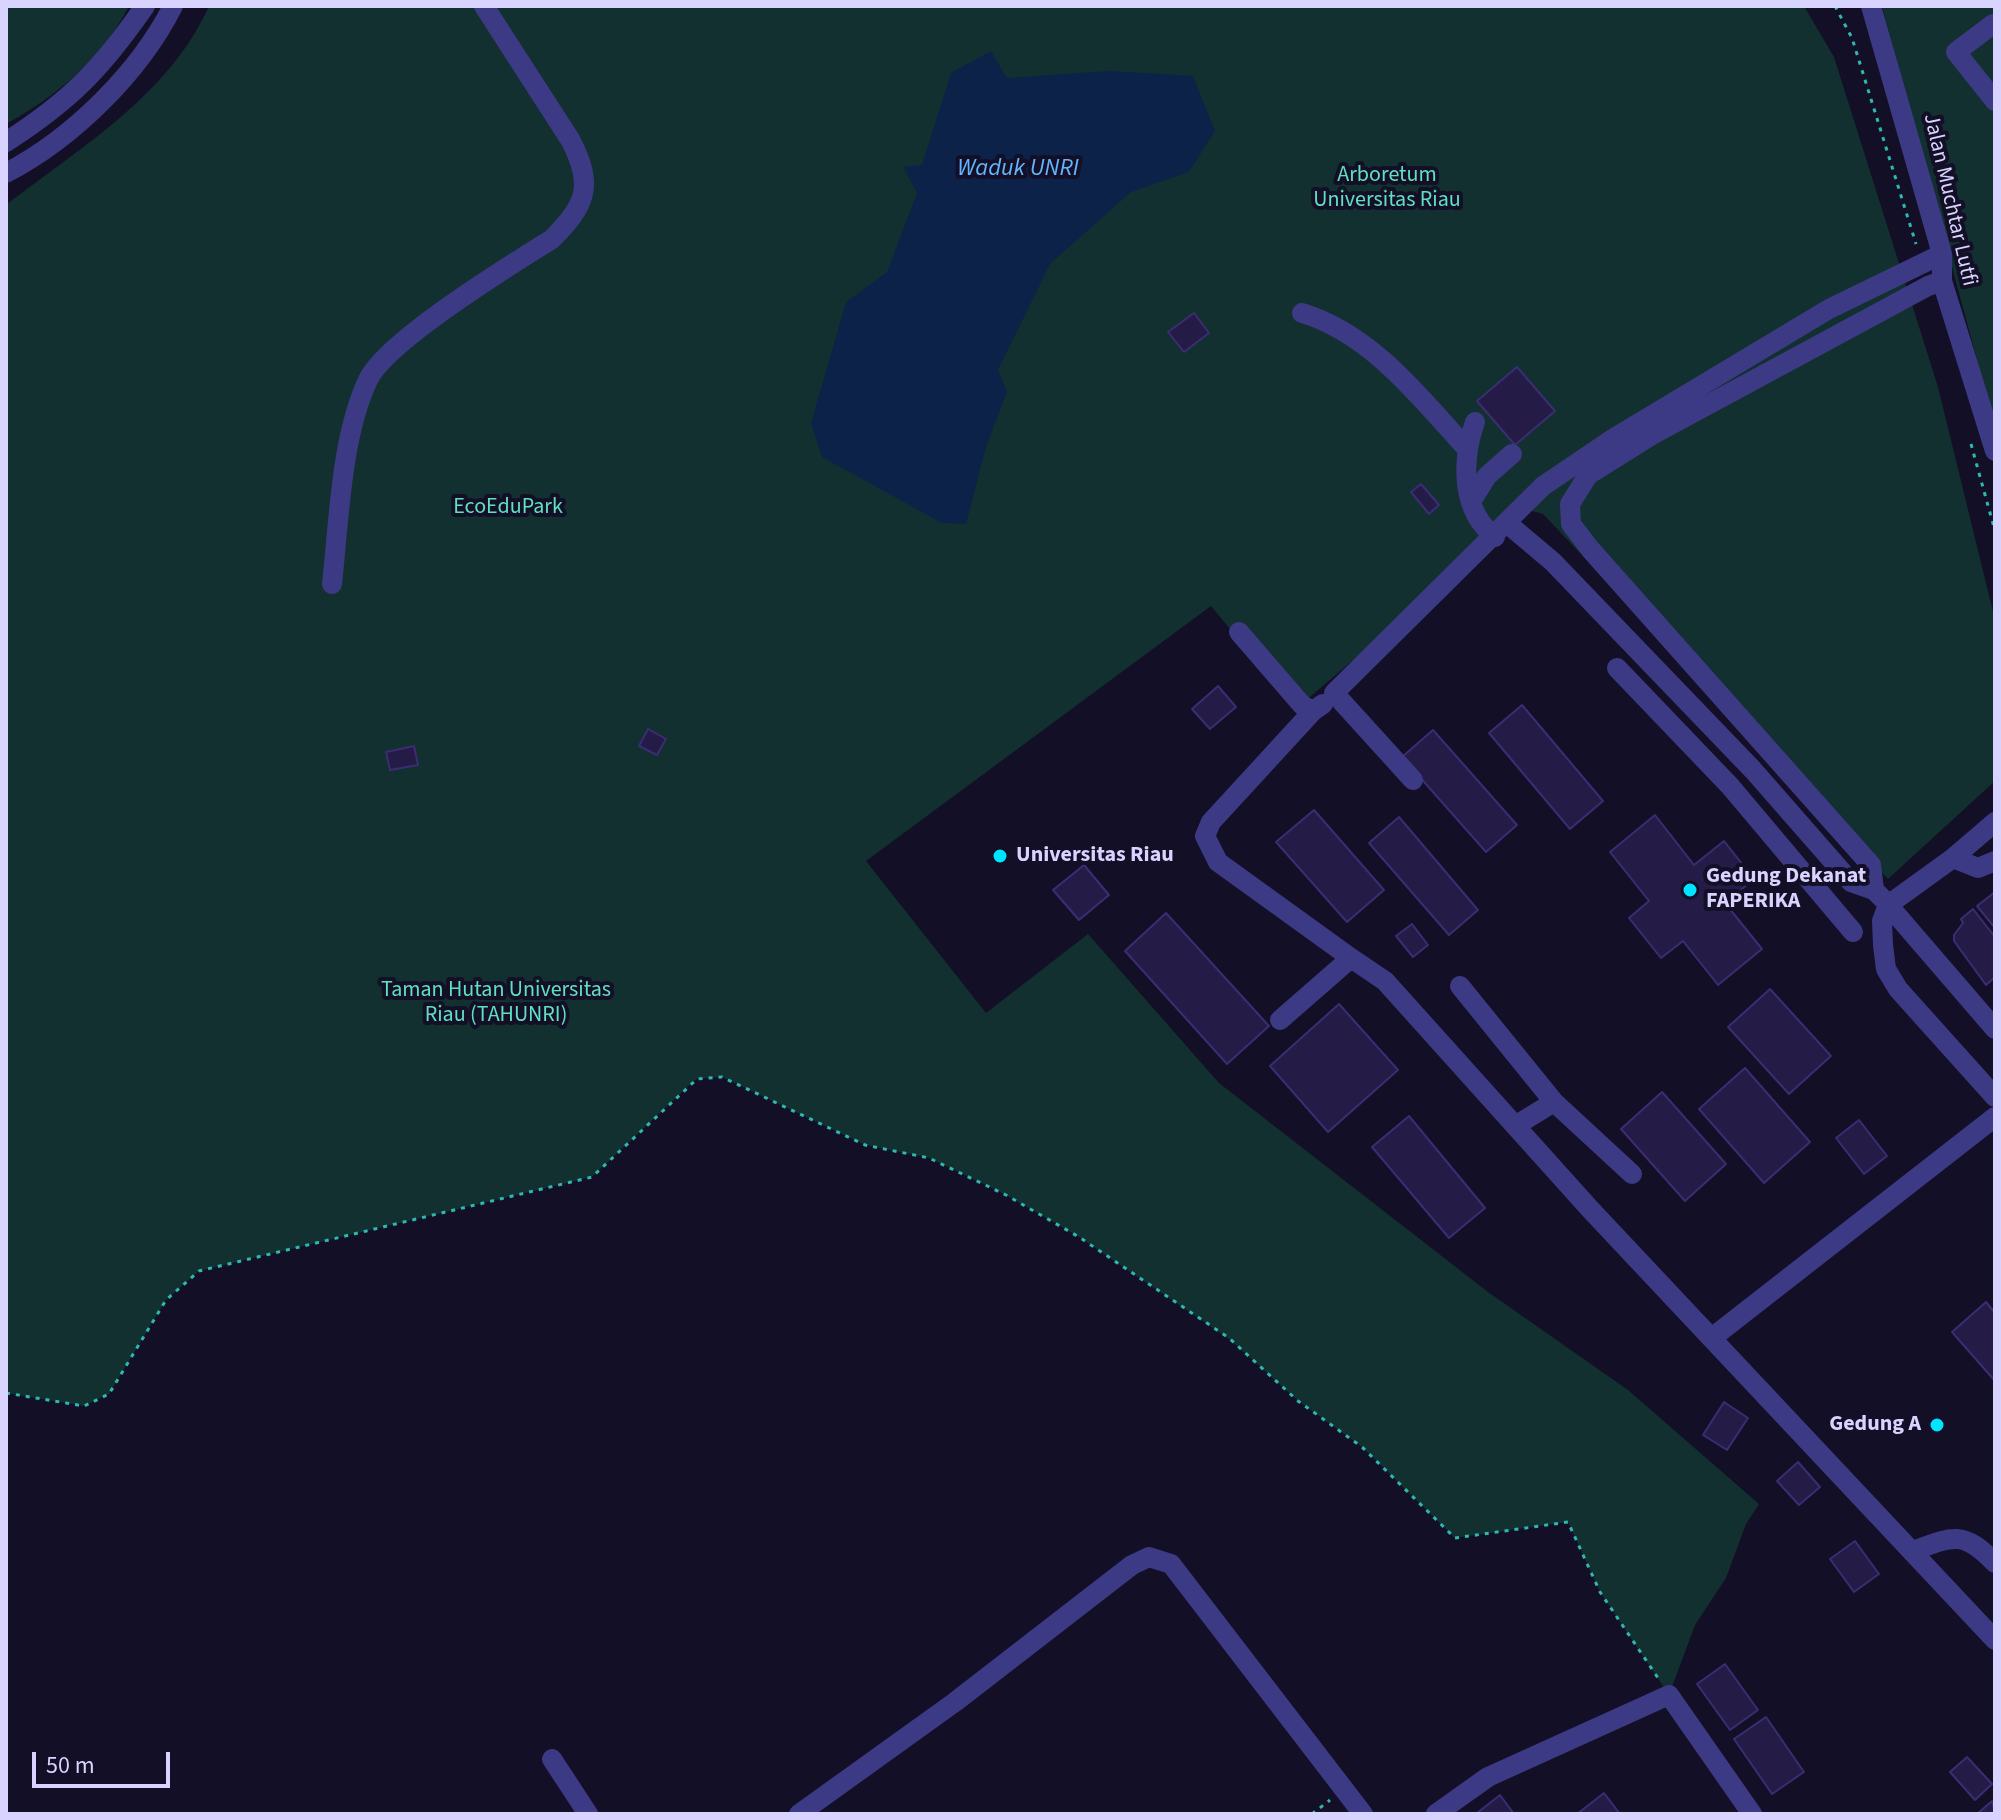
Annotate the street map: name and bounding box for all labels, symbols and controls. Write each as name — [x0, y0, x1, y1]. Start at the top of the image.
street label: Jalan Muchtar Lutfi — [1916, 111, 1982, 289]
water label: Waduk UNRI — [957, 156, 1079, 184]
park label: Arboretum Universitas Riau — [1313, 163, 1461, 214]
park label: EcoEduPark — [453, 495, 563, 521]
place label: Universitas Riau — [1016, 843, 1174, 869]
marker: Universitas Riau — [991, 847, 1009, 865]
place label: Gedung Dekanat FAPERIKA — [1706, 864, 1866, 916]
marker: Gedung Dekanat FAPERIKA — [1681, 881, 1699, 899]
park label: Taman Hutan Universitas Riau (TAHUNRI) — [381, 978, 611, 1030]
place label: Gedung A — [1829, 1412, 1921, 1438]
marker: Gedung A — [1928, 1416, 1946, 1434]
scale bar — [36, 1736, 174, 1786]
text: 50 m — [46, 1748, 95, 1783]

